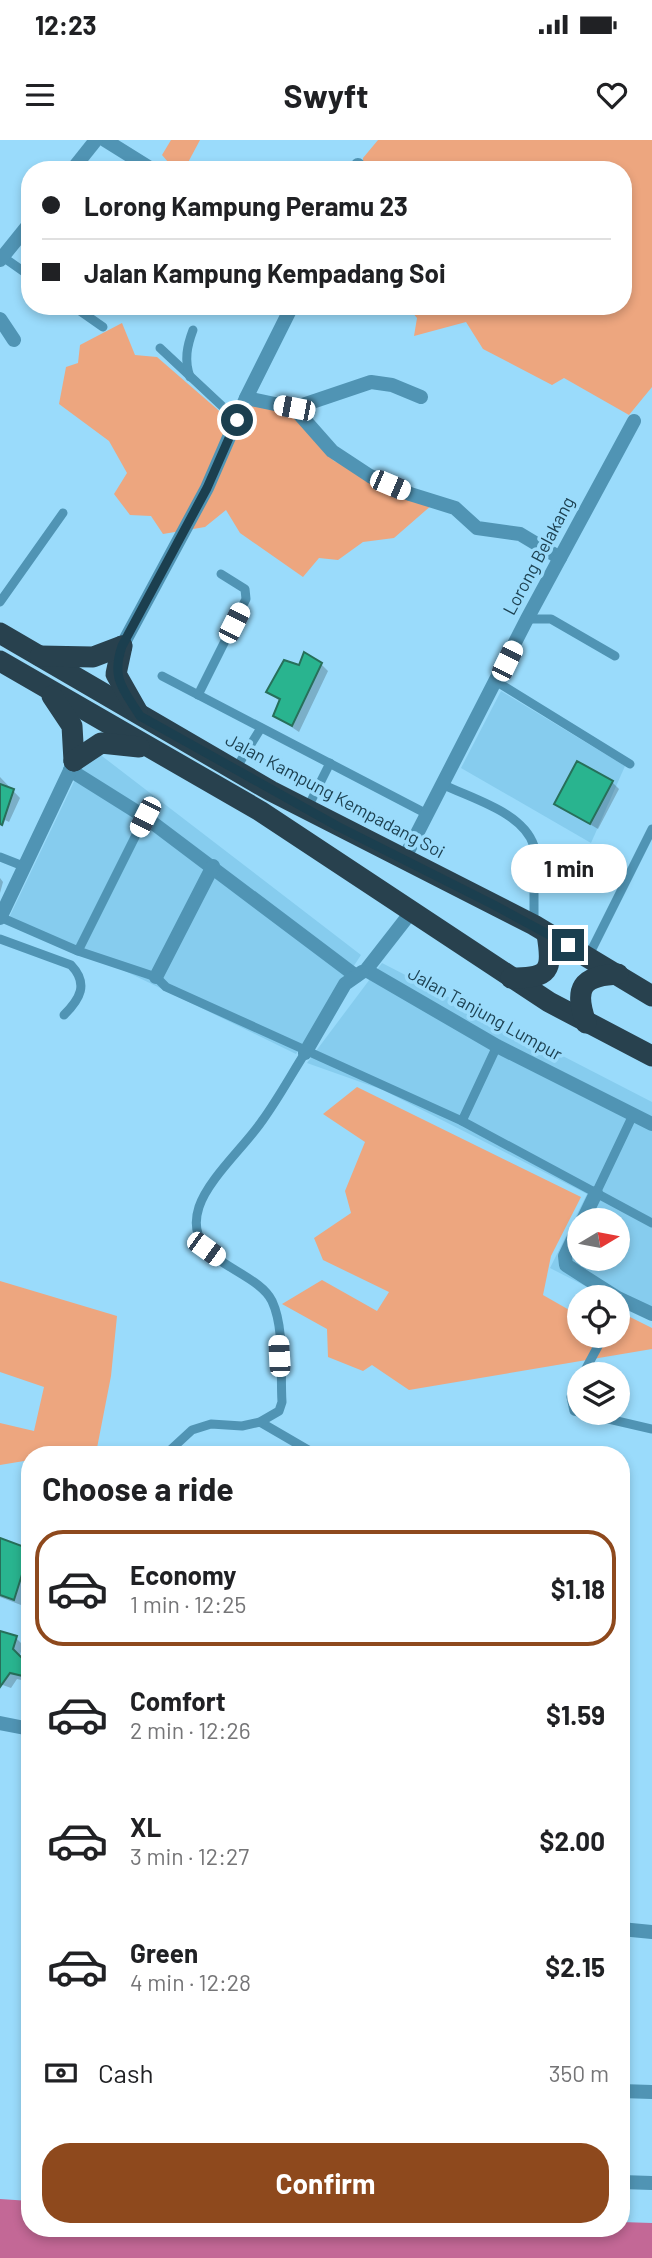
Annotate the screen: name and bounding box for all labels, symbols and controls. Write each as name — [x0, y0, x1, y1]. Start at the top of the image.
text: 12:23 — [35, 9, 96, 40]
icon: menu — [21, 76, 59, 114]
text: Swyft — [284, 76, 368, 114]
icon: heart — [593, 76, 631, 114]
text: Lorong Kampung Peramu 23 — [84, 190, 408, 221]
text: Jalan Kampung Kempadang Soi — [84, 257, 446, 288]
car — [272, 394, 317, 422]
route start — [221, 404, 253, 436]
car — [367, 467, 414, 503]
street label: Lorong Belakang — [498, 493, 579, 618]
car — [216, 600, 253, 646]
car — [489, 638, 526, 684]
street label: Jalan Kampung Kempadang Soi — [222, 728, 449, 862]
car — [127, 794, 164, 840]
callout: 1 min — [510, 844, 626, 892]
text: 1 min — [544, 854, 594, 882]
route end — [552, 929, 584, 961]
street label: Jalan Tanjung Lumpur — [405, 962, 567, 1065]
north arrow — [567, 1208, 630, 1270]
map controls — [567, 1208, 630, 1425]
car — [183, 1228, 230, 1270]
button: locate — [567, 1285, 630, 1348]
car — [268, 1334, 291, 1378]
button: layers — [567, 1362, 630, 1425]
text: Choose a ride — [42, 1469, 234, 1507]
icon: car — [46, 1557, 109, 1620]
text: Economy — [130, 1559, 236, 1590]
text: $1.18 — [551, 1573, 605, 1604]
text: 1 min · 12:25 — [130, 1590, 246, 1618]
icon: car — [46, 1683, 109, 1746]
text: Comfort — [130, 1685, 226, 1716]
text: $1.59 — [546, 1699, 605, 1730]
text: 2 min · 12:26 — [130, 1716, 251, 1744]
icon: car — [46, 1809, 109, 1872]
text: XL — [130, 1811, 161, 1842]
text: $2.00 — [540, 1825, 605, 1856]
text: 3 min · 12:27 — [130, 1842, 249, 1870]
icon: car — [46, 1935, 109, 1998]
text: Green — [130, 1937, 198, 1968]
text: $2.15 — [545, 1951, 605, 1982]
text: 4 min · 12:28 — [130, 1968, 251, 1996]
icon: cash — [42, 2054, 80, 2092]
text: Cash — [98, 2057, 153, 2088]
text: 350 m — [549, 2059, 609, 2087]
button: Confirm — [42, 2143, 609, 2223]

